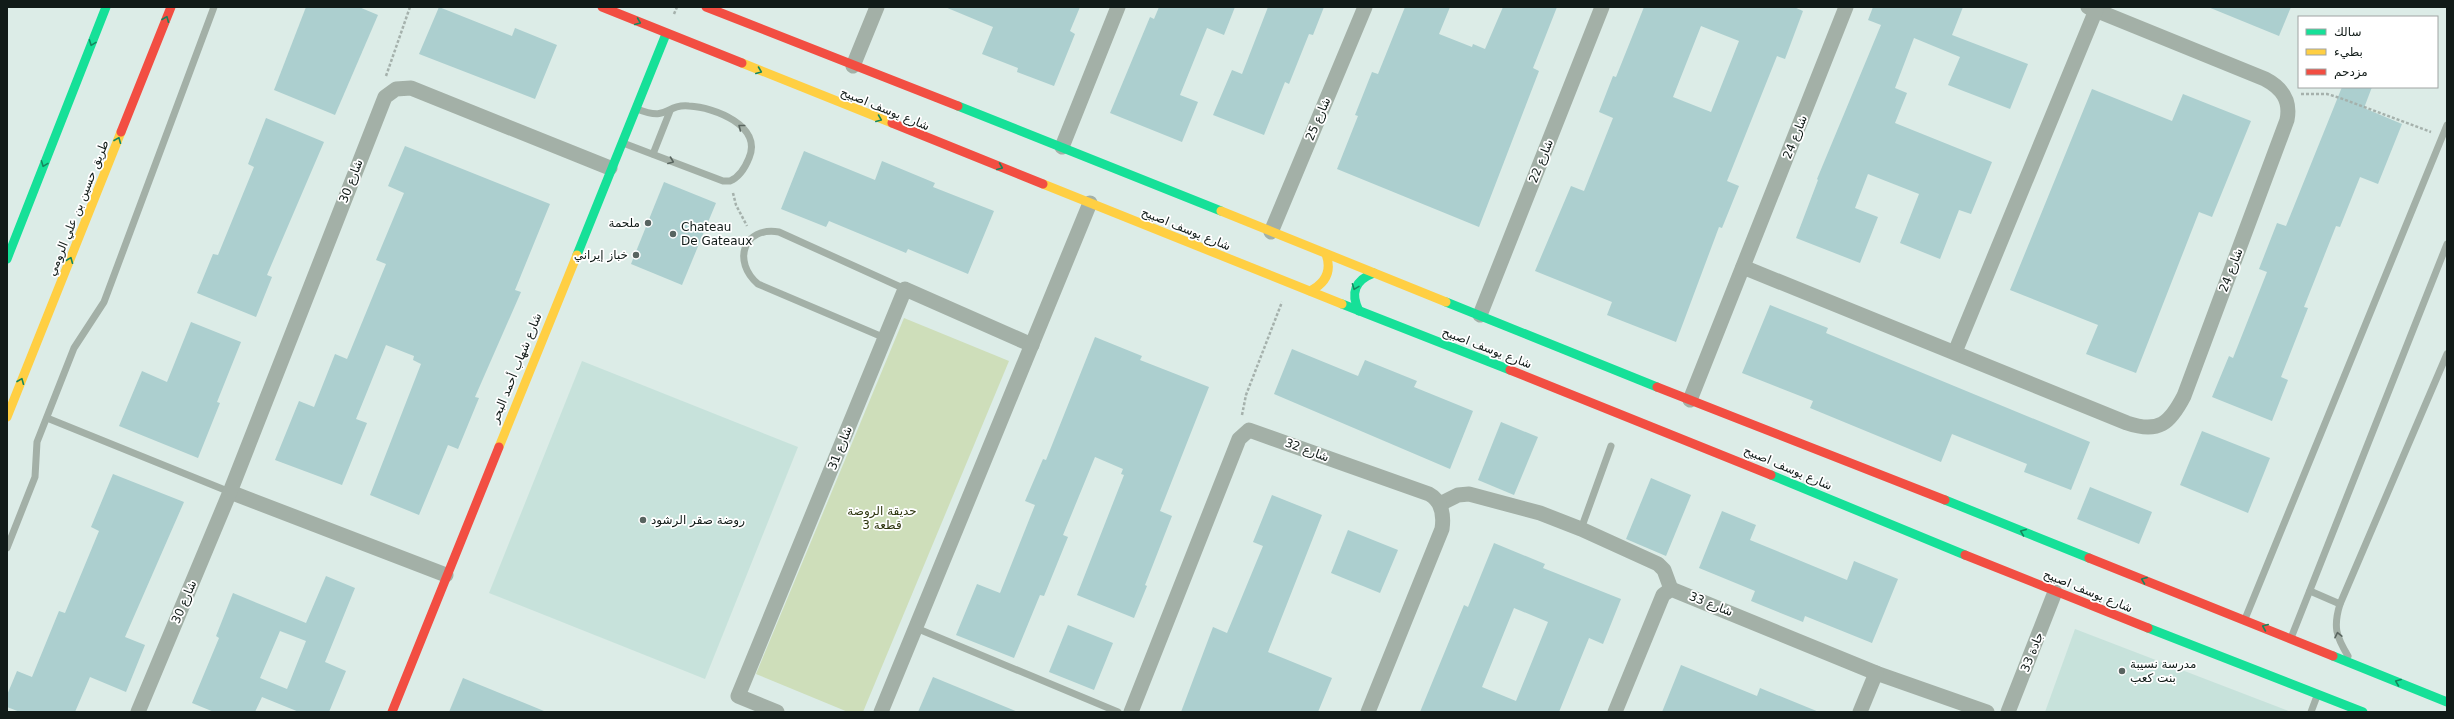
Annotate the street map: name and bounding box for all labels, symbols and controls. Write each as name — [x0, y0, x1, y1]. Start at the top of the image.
one-way arrow — [162, 16, 170, 23]
legend — [2298, 16, 2438, 88]
one-way arrow — [634, 17, 642, 25]
text: سالك — [2334, 25, 2361, 39]
one-way arrow — [88, 40, 96, 47]
text: بطيء — [2334, 45, 2363, 59]
text: مزدحم — [2334, 65, 2368, 80]
one-way arrow — [754, 66, 762, 74]
street label: شارع يوسف اصبيح — [838, 85, 932, 134]
street label: شارع 25 — [1303, 95, 1334, 143]
street label: شارع 24 — [1780, 113, 1811, 161]
one-way arrow — [876, 115, 883, 123]
one-way arrow — [739, 125, 746, 132]
one-way arrow — [114, 136, 122, 143]
street label: شارع 22 — [1526, 137, 1557, 185]
street label: طريق حسين بن علي الرومي — [44, 138, 113, 278]
one-way arrow — [667, 156, 674, 164]
street label: شارع 30 — [336, 157, 367, 205]
one-way arrow — [41, 161, 49, 168]
one-way arrow — [997, 163, 1004, 171]
street label: شارع يوسف اصبيح — [1139, 205, 1233, 254]
place label: ملحمة — [608, 216, 640, 230]
marker: ملحمة — [643, 218, 653, 228]
place label: Chateau De Gateaux — [681, 220, 752, 248]
marker: Chateau De Gateaux — [668, 229, 678, 239]
street label: شارع 24 — [2216, 246, 2247, 294]
place label: خباز إيراني — [574, 248, 628, 263]
marker: خباز إيراني — [631, 250, 641, 260]
one-way arrow — [65, 257, 73, 264]
one-way arrow — [1352, 284, 1360, 291]
street label: شارع شهاب أحمد البحر — [486, 310, 545, 426]
street label: شارع يوسف اصبيح — [1440, 324, 1534, 372]
one-way arrow — [17, 378, 25, 385]
street label: شارع 31 — [825, 424, 856, 472]
street label: شارع 32 — [1283, 436, 1331, 465]
street label: شارع يوسف اصبيح — [1741, 443, 1834, 494]
park label: حديقة الروضة قطعة 3 — [847, 504, 917, 532]
place label: روضة صقر الرشود — [651, 513, 745, 528]
marker: روضة صقر الرشود — [638, 515, 648, 525]
one-way arrow — [2019, 528, 2026, 536]
street label: شارع يوسف اصبيح — [2041, 567, 2135, 616]
one-way arrow — [2140, 576, 2147, 584]
street label: شارع 30 — [169, 578, 200, 626]
street label: شارع 33 — [1687, 589, 1735, 620]
one-way arrow — [2261, 624, 2268, 632]
street label: جادة 33 — [2018, 630, 2046, 674]
one-way arrow — [2334, 632, 2342, 638]
place label: مدرسة نسيبة بنت كعب — [2130, 657, 2197, 685]
marker: مدرسة نسيبة بنت كعب — [2117, 666, 2127, 676]
one-way arrow — [2394, 679, 2401, 687]

